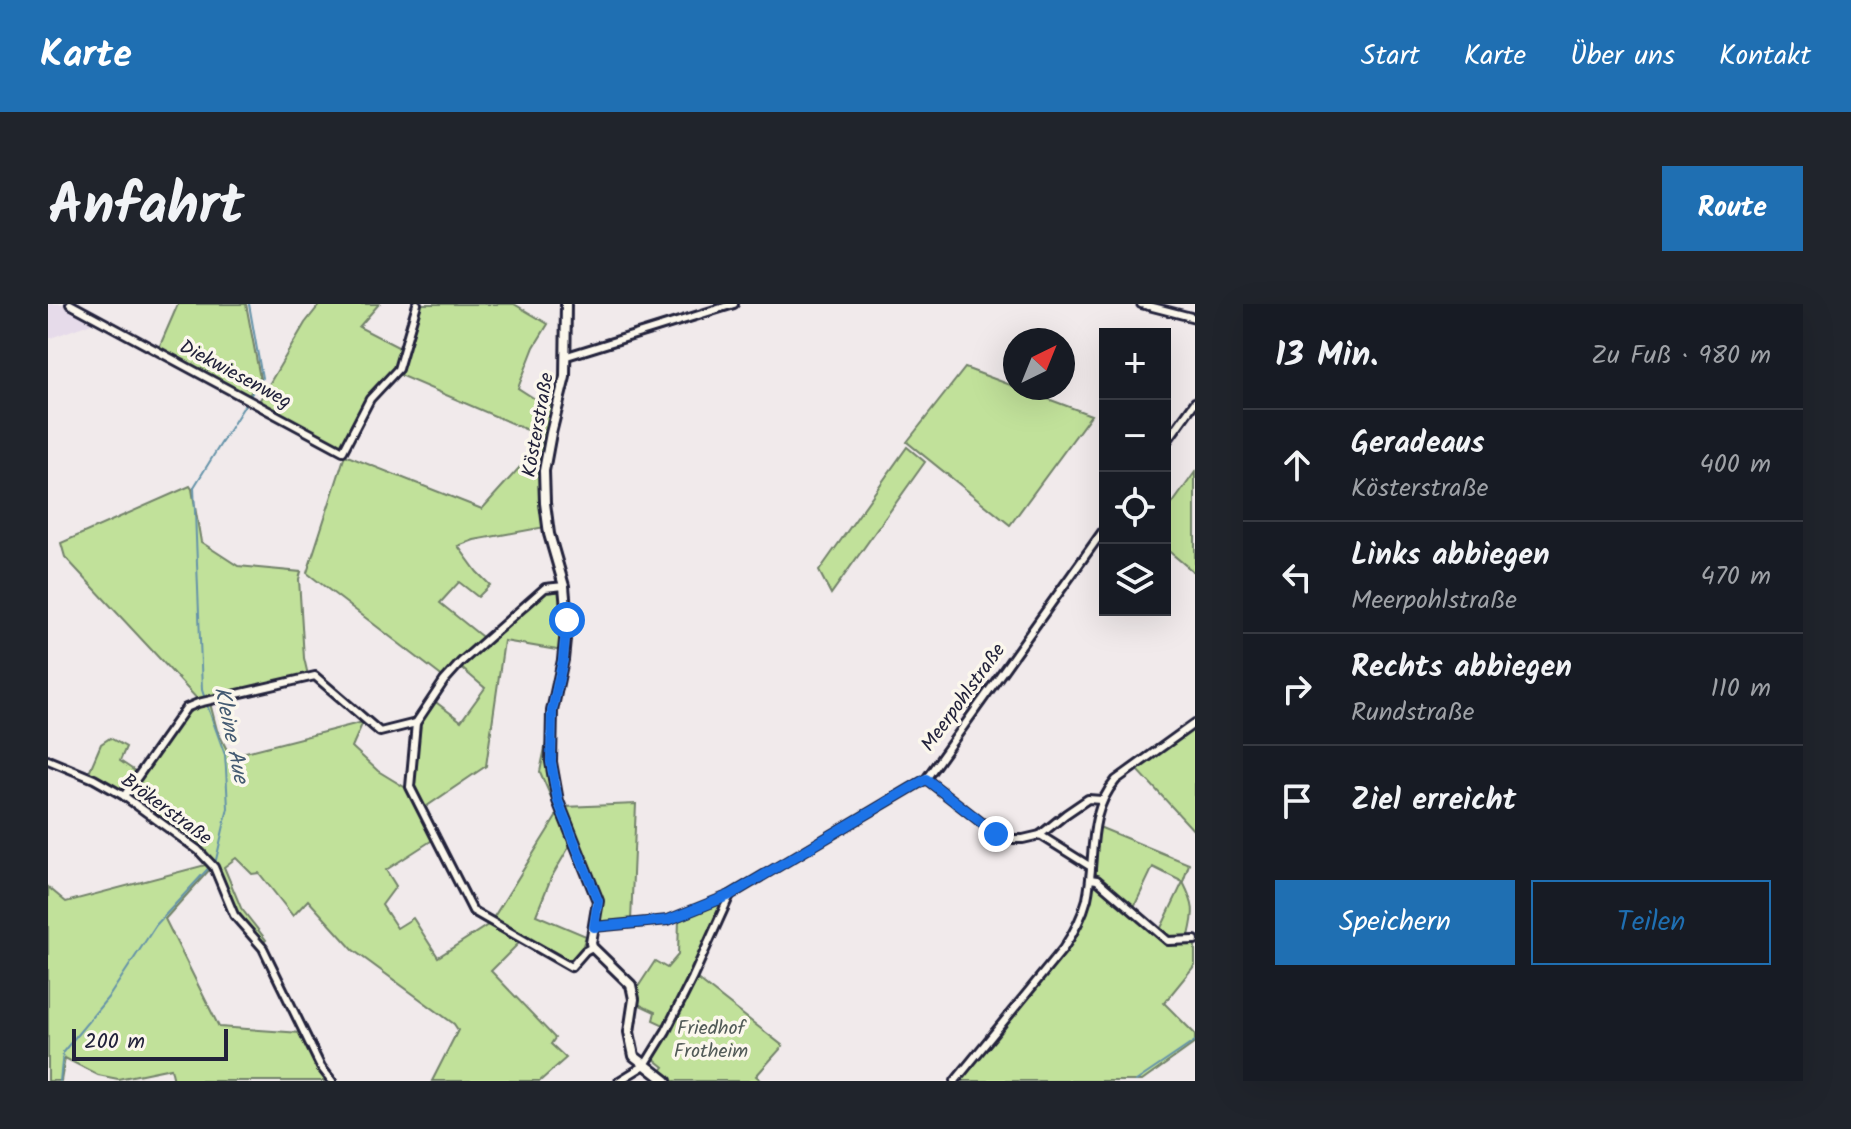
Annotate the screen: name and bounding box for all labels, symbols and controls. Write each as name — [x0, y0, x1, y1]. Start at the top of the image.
text: Karte — [40, 26, 132, 86]
text: Start — [1361, 34, 1420, 79]
text: Karte — [1464, 34, 1526, 79]
text: Über uns — [1570, 34, 1675, 79]
text: Kontakt — [1719, 34, 1811, 79]
text: Anfahrt — [48, 163, 244, 253]
button: Route — [1662, 166, 1803, 251]
north arrow — [1003, 328, 1075, 400]
map controls — [1099, 328, 1171, 616]
button: + — [1099, 328, 1171, 400]
text: 13 Min. — [1275, 329, 1378, 383]
street label: Diekwiesenweg — [173, 332, 297, 418]
text: Zu Fuß · 980 m — [1591, 335, 1771, 377]
street label: Kösterstraße — [514, 370, 564, 480]
button: − — [1099, 400, 1171, 472]
text: Geradeaus — [1351, 420, 1484, 468]
icon: ahead — [1275, 443, 1319, 487]
text: 400 m — [1700, 444, 1771, 486]
text: Kösterstraße — [1351, 468, 1488, 510]
button: locate — [1099, 472, 1171, 544]
text: Links abbiegen — [1351, 532, 1550, 580]
button: layers — [1099, 544, 1171, 616]
icon: left — [1275, 555, 1319, 599]
text: 470 m — [1701, 556, 1771, 598]
text: Meerpohlstraße — [1351, 580, 1517, 622]
route start — [549, 602, 585, 638]
street label: Meerpohlstraße — [914, 637, 1014, 759]
text: Rechts abbiegen — [1351, 644, 1572, 692]
icon: right — [1275, 667, 1319, 711]
text: 110 m — [1711, 668, 1771, 710]
water label: Kleine Aue — [203, 684, 258, 789]
text: Rundstraße — [1351, 692, 1474, 734]
street label: Brökerstraße — [114, 766, 218, 854]
text: Ziel erreicht — [1351, 777, 1516, 825]
icon: arrive — [1275, 779, 1319, 823]
route end — [978, 816, 1014, 852]
button: Speichern — [1275, 880, 1515, 965]
button: Teilen — [1531, 880, 1771, 965]
park label: Friedhof Frotheim — [674, 1013, 748, 1068]
scale bar — [72, 1025, 228, 1061]
text: 200 m — [84, 1025, 145, 1060]

